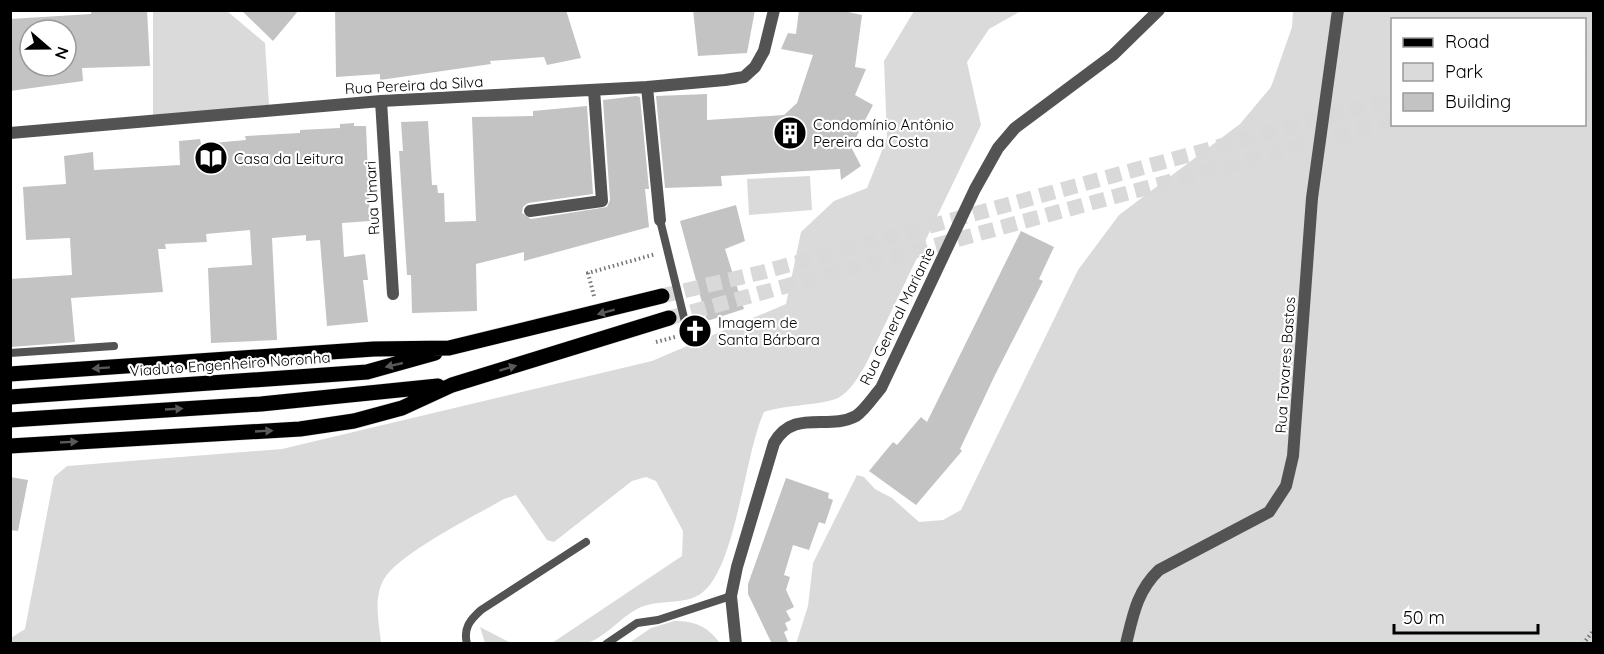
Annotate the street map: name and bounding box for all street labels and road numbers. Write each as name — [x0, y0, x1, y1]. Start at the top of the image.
street label: Rua Pereira da Silva — [344, 72, 484, 98]
street label: Rua Umari — [361, 161, 383, 235]
street label: Rua General Mariante — [855, 244, 939, 388]
street label: Rua Tavares Bastos — [1271, 296, 1299, 434]
street label: Viaduto Engenheiro Noronha — [129, 348, 331, 380]

